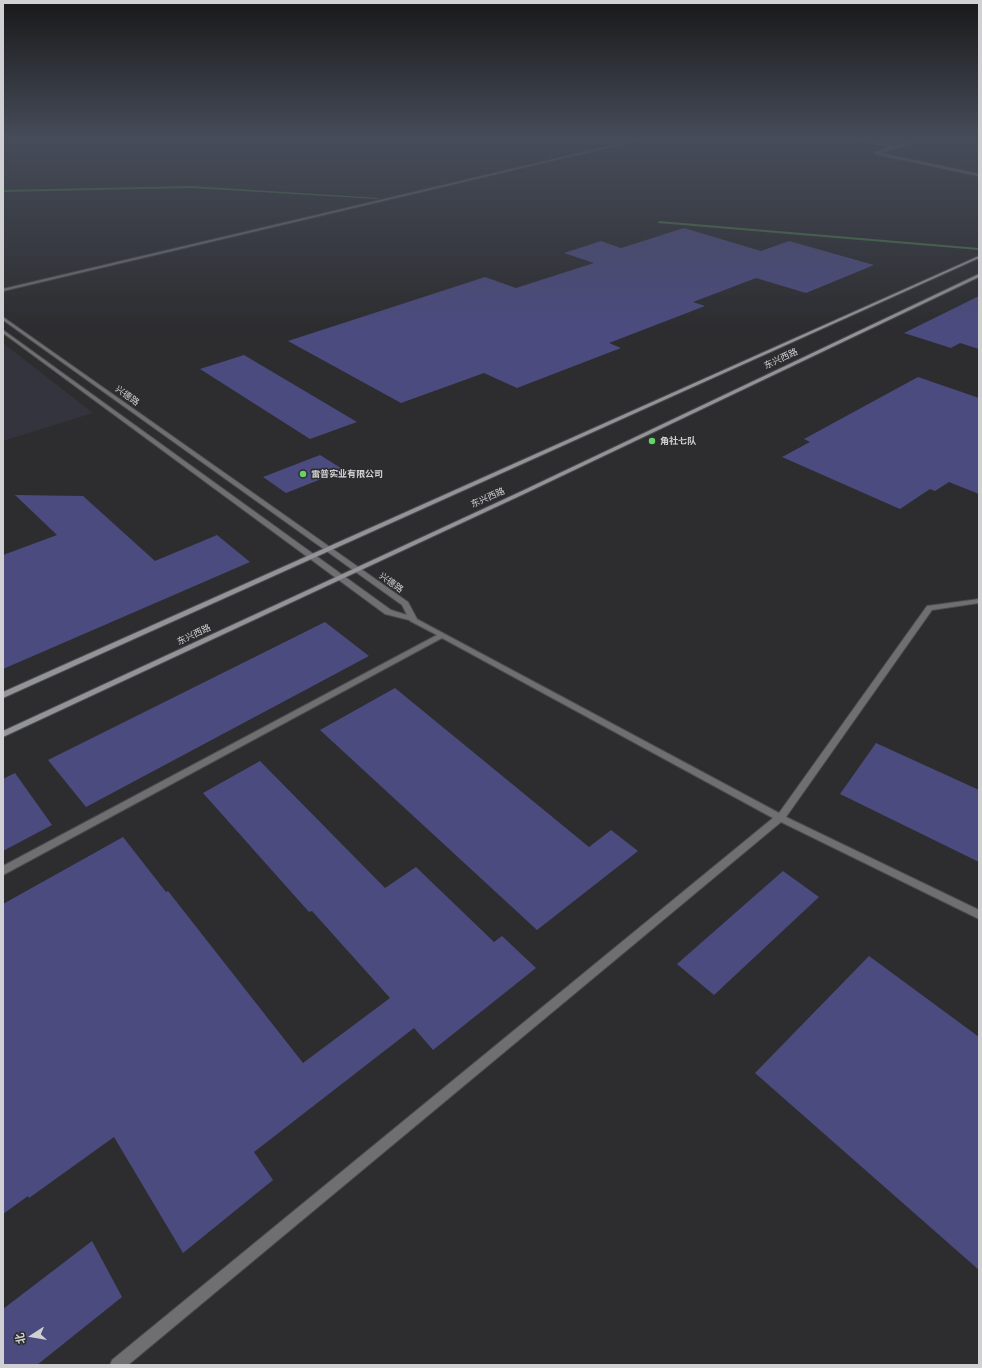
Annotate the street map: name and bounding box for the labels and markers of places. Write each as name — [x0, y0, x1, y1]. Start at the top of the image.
marker: 角社七队 — [647, 436, 657, 446]
place label: 角社七队 — [660, 436, 696, 446]
marker: 雷普实业有限公司 — [298, 469, 308, 479]
place label: 雷普实业有限公司 — [311, 469, 383, 479]

